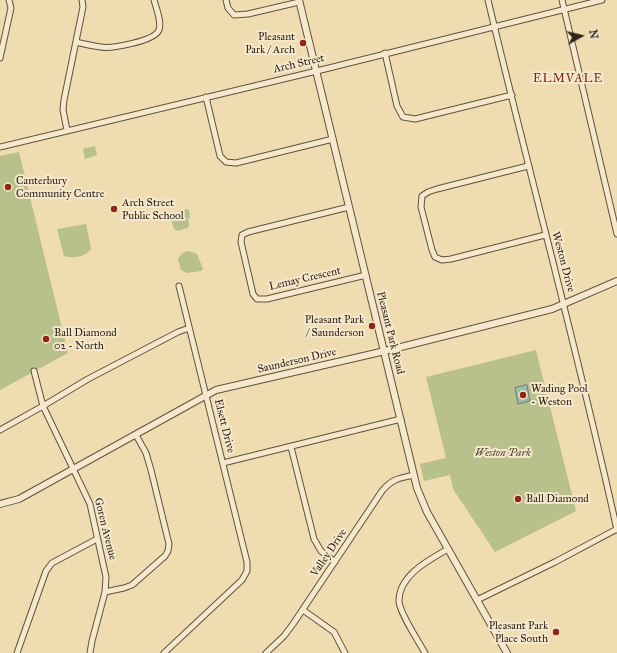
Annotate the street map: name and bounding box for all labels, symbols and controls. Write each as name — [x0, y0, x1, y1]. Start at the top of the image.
north arrow — [561, 16, 601, 56]
text: N — [586, 29, 600, 40]
place label: Pleasant Park / Arch — [245, 30, 295, 56]
marker: Pleasant Park / Arch — [298, 38, 308, 48]
street label: Arch Street — [272, 52, 326, 76]
district label: ELMVALE — [533, 72, 603, 86]
place label: Canterbury Community Centre — [16, 174, 104, 200]
marker: Canterbury Community Centre — [3, 182, 13, 192]
place label: Arch Street Public School — [122, 196, 184, 222]
marker: Arch Street Public School — [109, 204, 119, 214]
street label: Weston Drive — [549, 230, 577, 294]
street label: Lemay Crescent — [268, 264, 342, 294]
street label: Pleasant Park Road — [373, 290, 407, 376]
place label: Pleasant Park / Saunderson — [305, 313, 364, 339]
marker: Pleasant Park / Saunderson — [367, 321, 377, 331]
place label: Ball Diamond 02 - North — [54, 326, 117, 352]
marker: Ball Diamond 02 - North — [41, 334, 51, 344]
street label: Saunderson Drive — [256, 346, 338, 376]
place label: Wading Pool - Weston — [531, 382, 588, 408]
marker: Wading Pool - Weston — [518, 390, 528, 400]
street label: Elsett Drive — [211, 398, 237, 454]
park label: Weston Park — [475, 446, 531, 460]
place label: Ball Diamond — [526, 492, 589, 506]
marker: Ball Diamond — [513, 494, 523, 504]
street label: Goren Avenue — [91, 497, 119, 561]
street label: Valley Drive — [308, 527, 350, 579]
place label: Pleasant Park Place South — [489, 619, 548, 645]
marker: Pleasant Park Place South — [551, 627, 561, 637]

